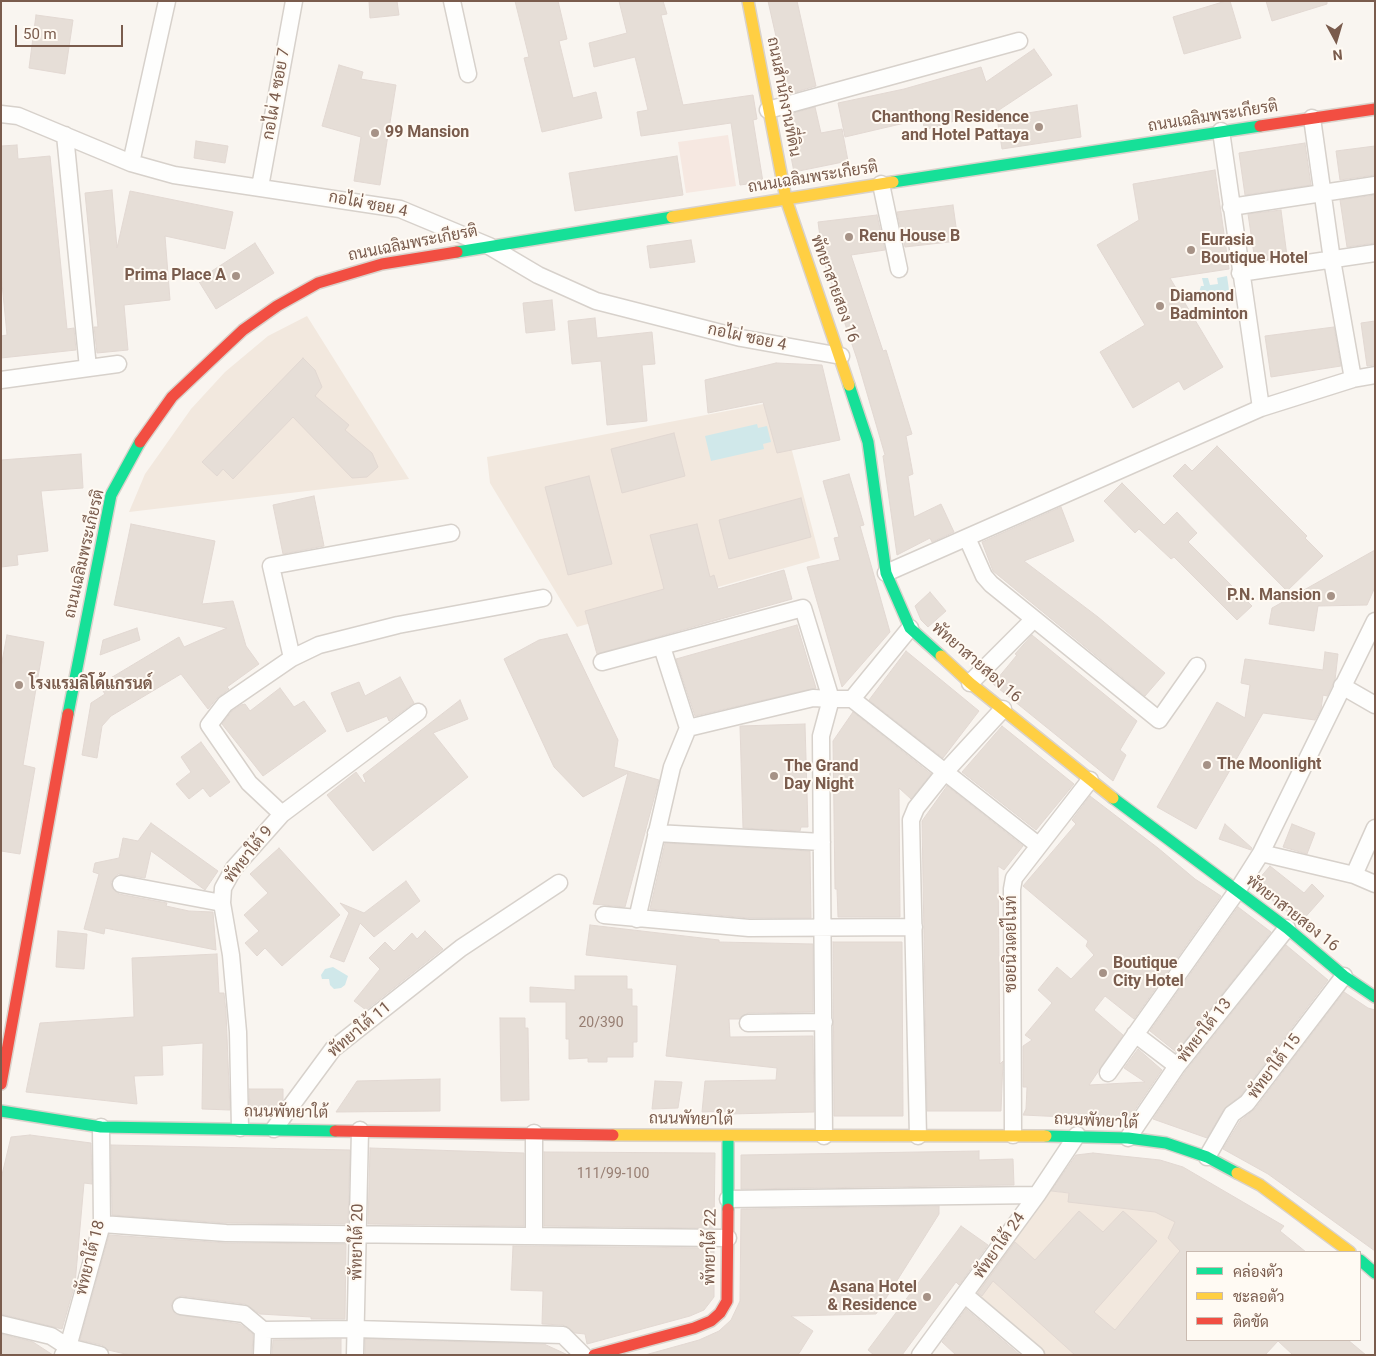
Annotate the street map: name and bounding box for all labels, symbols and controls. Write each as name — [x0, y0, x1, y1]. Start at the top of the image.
scale bar — [18, 15, 125, 47]
north arrow — [1311, 15, 1361, 65]
text: 50 m — [23, 25, 57, 43]
street label: ถนนสำนักงานที่ดิน — [762, 36, 804, 158]
street label: กอไผ่ 4 ซอย 7 — [259, 46, 295, 142]
text: N — [1332, 46, 1343, 63]
street label: ถนนเฉลิมพระเกียรติ — [1147, 97, 1279, 137]
place label: Chanthong Residence and Hotel Pattaya — [872, 108, 1029, 146]
marker: Chanthong Residence and Hotel Pattaya — [1033, 121, 1045, 133]
place label: 99 Mansion — [385, 123, 469, 143]
marker: 99 Mansion — [369, 127, 381, 139]
street label: ถนนเฉลิมพระเกียรติ — [747, 158, 879, 198]
street label: กอไผ่ ซอย 4 — [327, 188, 409, 222]
street label: ถนนเฉลิมพระเกียรติ — [347, 222, 479, 266]
place label: Renu House B — [859, 227, 960, 247]
marker: Renu House B — [843, 231, 855, 243]
place label: Eurasia Boutique Hotel — [1201, 231, 1308, 269]
street label: พัทยาสายสอง 16 — [806, 233, 862, 345]
marker: Eurasia Boutique Hotel — [1185, 244, 1197, 256]
place label: Prima Place A — [124, 266, 226, 286]
marker: Prima Place A — [230, 270, 242, 282]
place label: Diamond Badminton — [1170, 287, 1248, 325]
marker: Diamond Badminton — [1154, 300, 1166, 312]
street label: กอไผ่ ซอย 4 — [706, 320, 788, 356]
street label: ถนนเฉลิมพระเกียรติ — [61, 488, 109, 620]
place label: P.N. Mansion — [1227, 586, 1321, 606]
marker: P.N. Mansion — [1325, 590, 1337, 602]
street label: พัทยาสายสอง 16 — [927, 619, 1025, 707]
place label: โรงแรมลิโด้แกรนด์ — [29, 675, 153, 695]
marker: โรงแรมลิโด้แกรนด์ — [13, 679, 25, 691]
place label: The Moonlight — [1217, 755, 1322, 775]
place label: The Grand Day Night — [784, 757, 859, 795]
marker: The Moonlight — [1201, 759, 1213, 771]
marker: The Grand Day Night — [768, 770, 780, 782]
street label: พัทยาใต้ 9 — [221, 822, 277, 888]
street label: พัทยาสายสอง 16 — [1242, 872, 1342, 956]
street label: ซอยนิวเดย์ไนท์ — [1002, 895, 1022, 993]
place label: Boutique City Hotel — [1113, 954, 1184, 992]
marker: Boutique City Hotel — [1097, 967, 1109, 979]
street label: พัทยาใต้ 13 — [1174, 995, 1236, 1067]
street label: พัทยาใต้ 11 — [324, 998, 396, 1062]
house number: 20/390 — [578, 1015, 624, 1031]
street label: พัทยาใต้ 15 — [1244, 1031, 1306, 1103]
street label: ถนนพัทยาใต้ — [244, 1103, 328, 1123]
street label: ถนนพัทยาใต้ — [649, 1110, 733, 1130]
street label: ถนนพัทยาใต้ — [1053, 1110, 1139, 1134]
house number: 111/99-100 — [577, 1166, 649, 1182]
street label: พัทยาใต้ 20 — [348, 1204, 368, 1280]
street label: พัทยาใต้ 22 — [701, 1209, 721, 1285]
street label: พัทยาใต้ 24 — [970, 1209, 1030, 1283]
street label: พัทยาใต้ 18 — [72, 1218, 110, 1298]
legend — [1186, 1251, 1361, 1341]
text: คล่องตัว — [1233, 1263, 1283, 1281]
place label: Asana Hotel & Residence — [828, 1278, 917, 1316]
text: ชะลอตัว — [1233, 1288, 1284, 1306]
marker: Asana Hotel & Residence — [921, 1291, 933, 1303]
text: ติดขัด — [1233, 1313, 1269, 1331]

